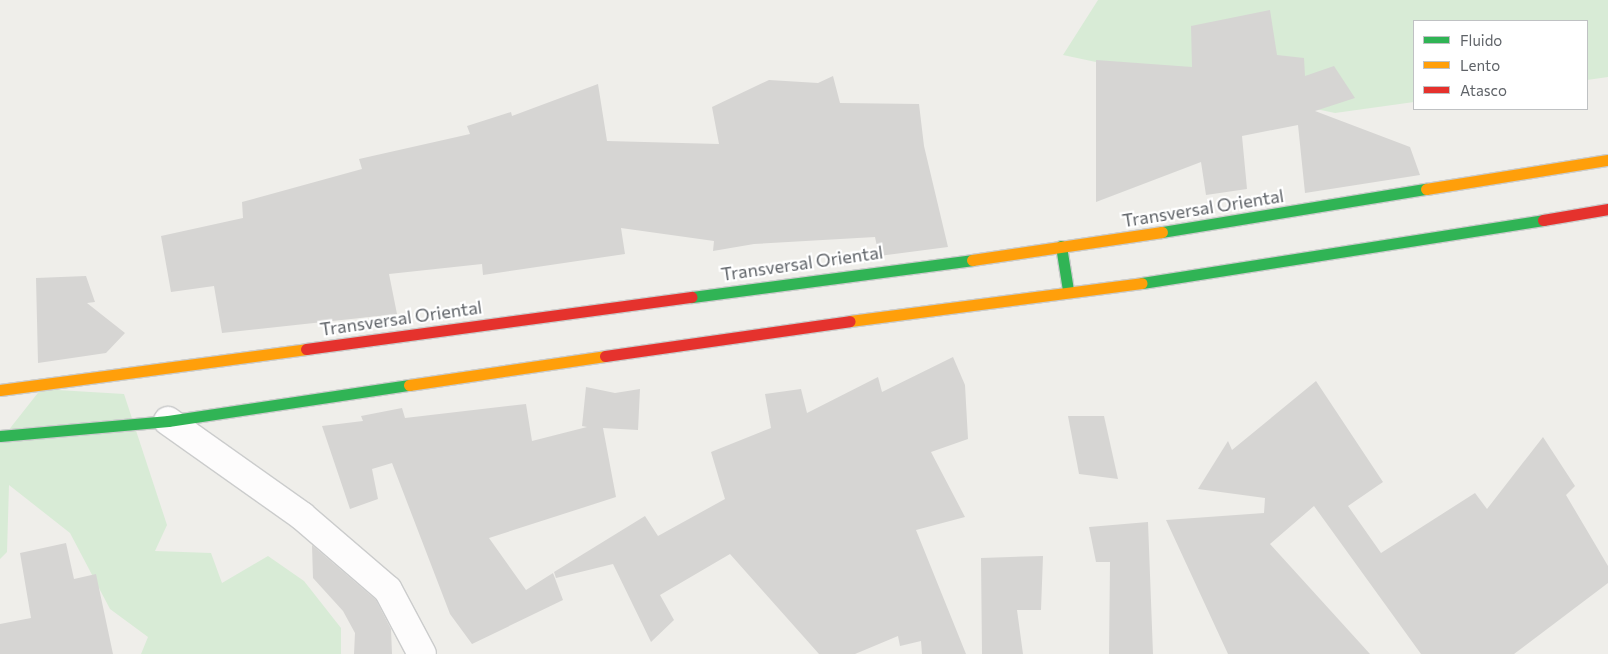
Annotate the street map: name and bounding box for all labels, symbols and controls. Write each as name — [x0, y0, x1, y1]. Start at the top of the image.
legend — [1413, 20, 1588, 110]
text: Fluido — [1460, 31, 1502, 49]
text: Lento — [1460, 56, 1500, 74]
text: Atasco — [1460, 81, 1507, 99]
street label: Transversal Oriental — [1121, 185, 1285, 231]
street label: Transversal Oriental — [720, 241, 884, 285]
street label: Transversal Oriental — [319, 296, 483, 340]

